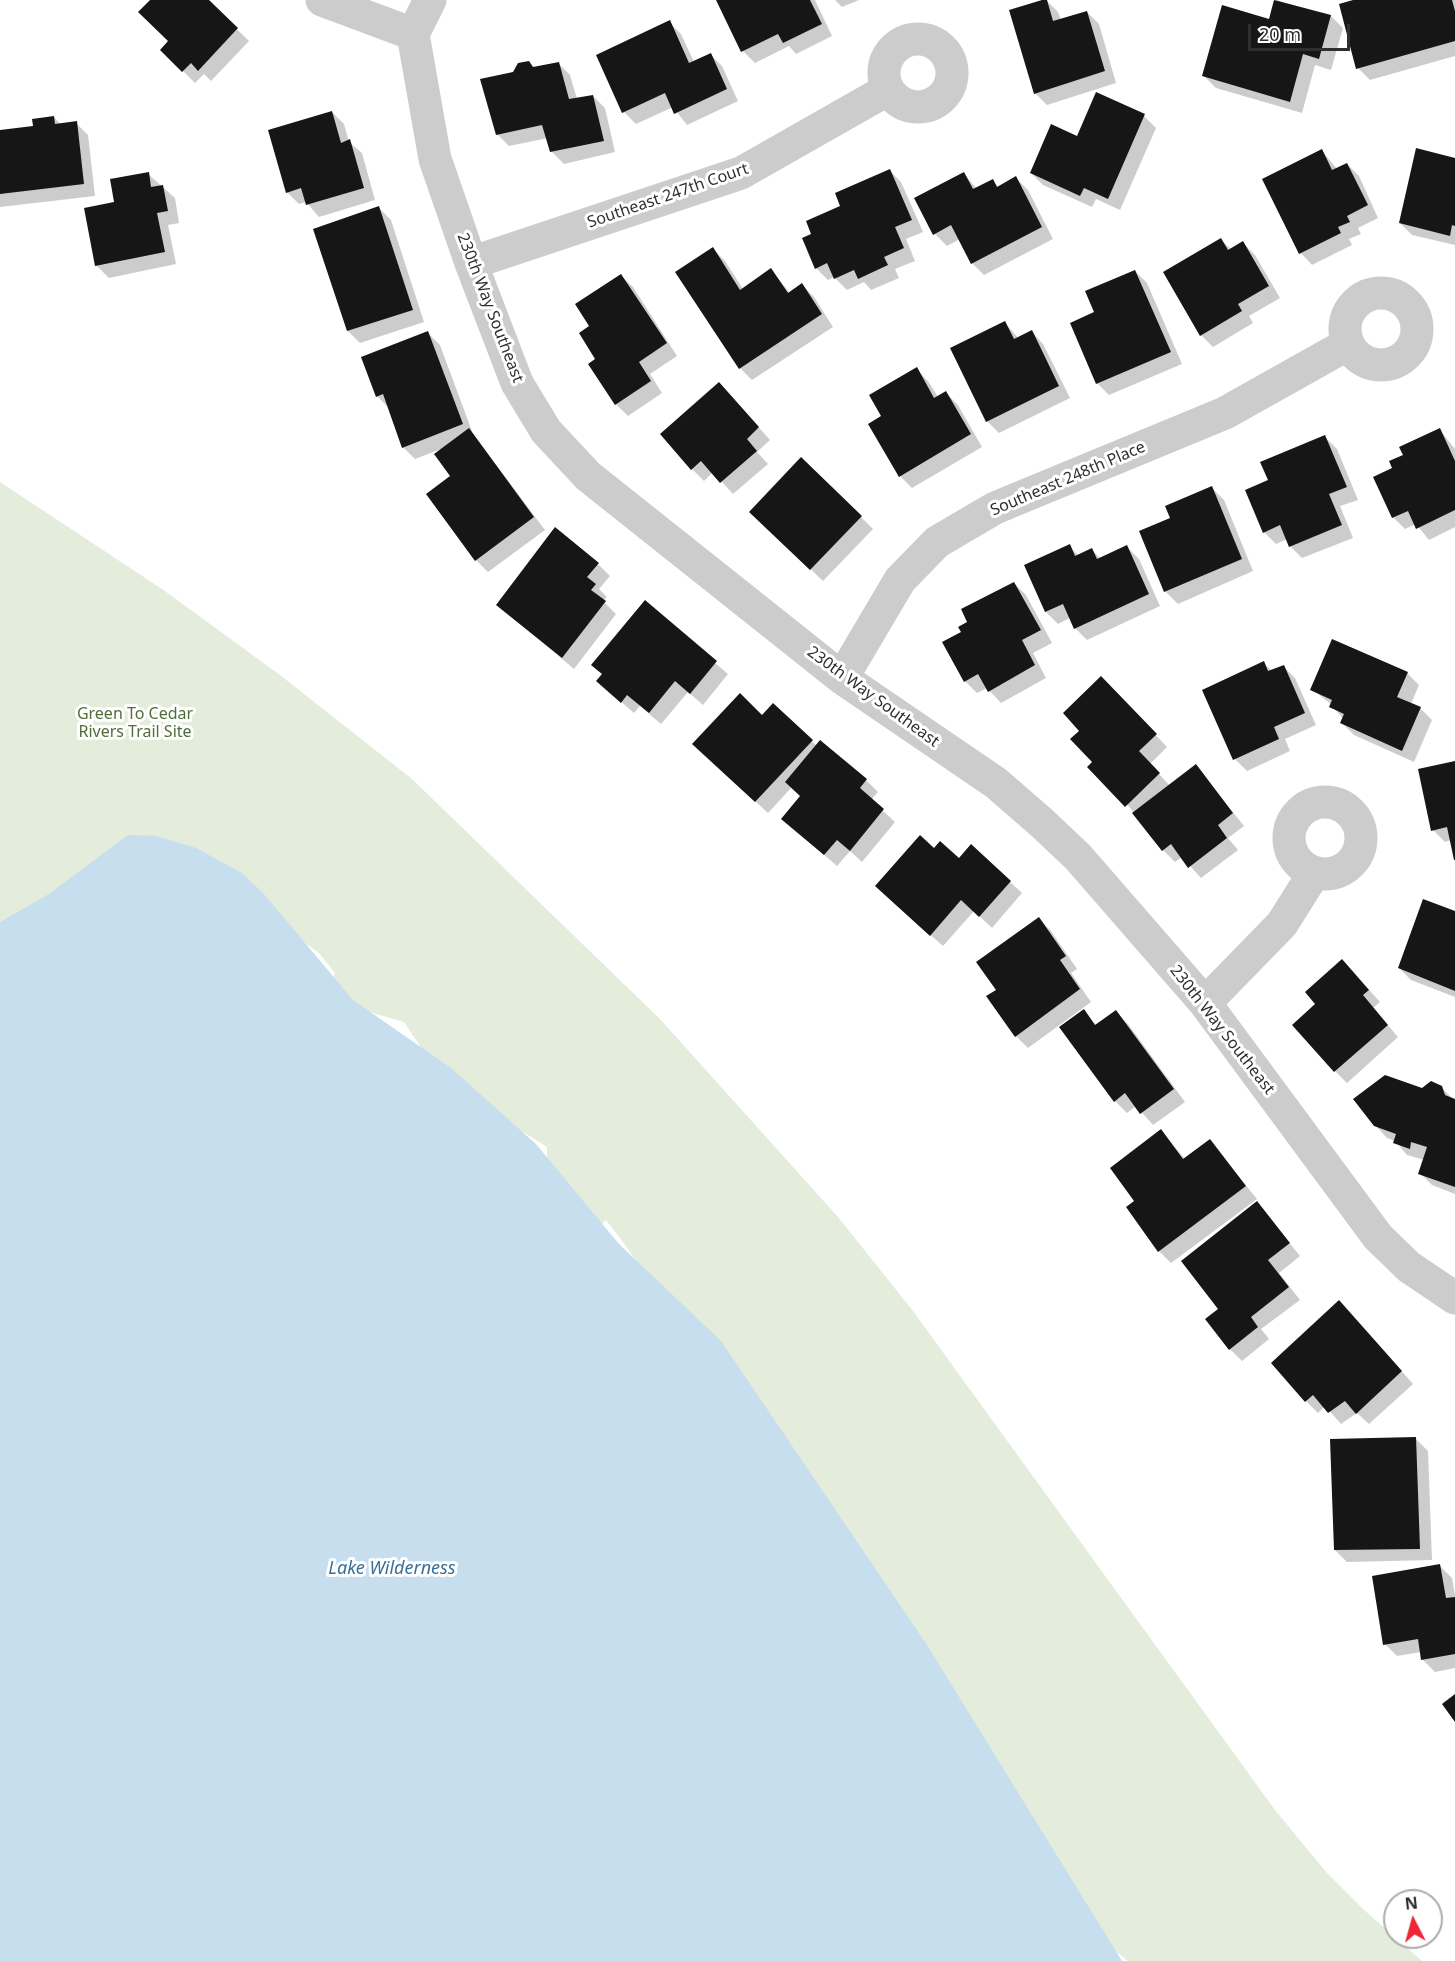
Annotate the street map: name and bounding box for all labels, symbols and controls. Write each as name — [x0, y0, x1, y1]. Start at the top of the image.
scale bar — [1251, 12, 1353, 50]
text: 20 m — [1259, 22, 1301, 46]
street label: Southeast 247th Court — [585, 159, 751, 233]
street label: 230th Way Southeast — [453, 231, 527, 385]
street label: Southeast 248th Place — [988, 438, 1148, 520]
street label: 230th Way Southeast — [803, 643, 943, 751]
park label: Green To Cedar Rivers Trail Site — [77, 704, 193, 742]
street label: 230th Way Southeast — [1166, 962, 1278, 1098]
water label: Lake Wilderness — [328, 1558, 456, 1580]
north arrow — [1383, 1889, 1443, 1949]
text: N — [1404, 1891, 1419, 1915]

